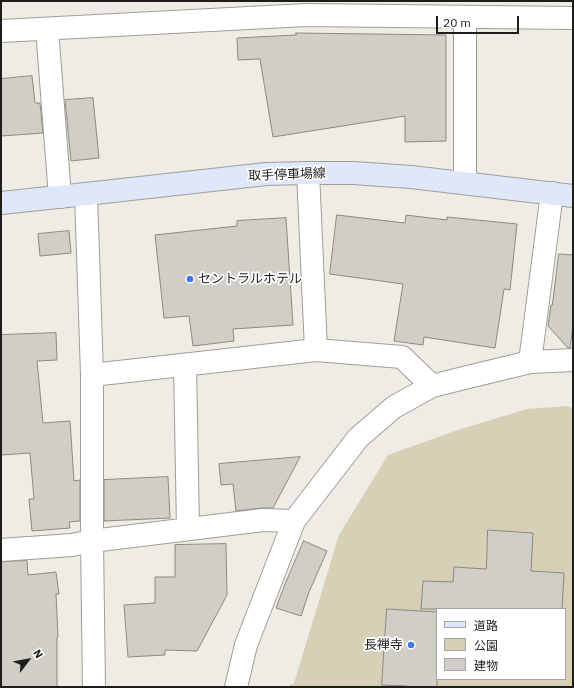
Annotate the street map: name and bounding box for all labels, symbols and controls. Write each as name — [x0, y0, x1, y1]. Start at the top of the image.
scale bar — [438, 8, 521, 34]
text: 20 m — [443, 15, 471, 30]
street label: 取手停車場線 — [248, 166, 326, 184]
place label: セントラルホテル — [198, 271, 302, 287]
marker: セントラルホテル — [185, 274, 195, 284]
legend — [436, 608, 566, 680]
text: 道路 — [474, 618, 498, 633]
place label: 長禅寺 — [364, 637, 403, 653]
text: 公園 — [474, 638, 498, 653]
north arrow — [8, 640, 48, 680]
marker: 長禅寺 — [406, 640, 416, 650]
text: N — [30, 647, 46, 661]
text: 建物 — [474, 658, 498, 673]

